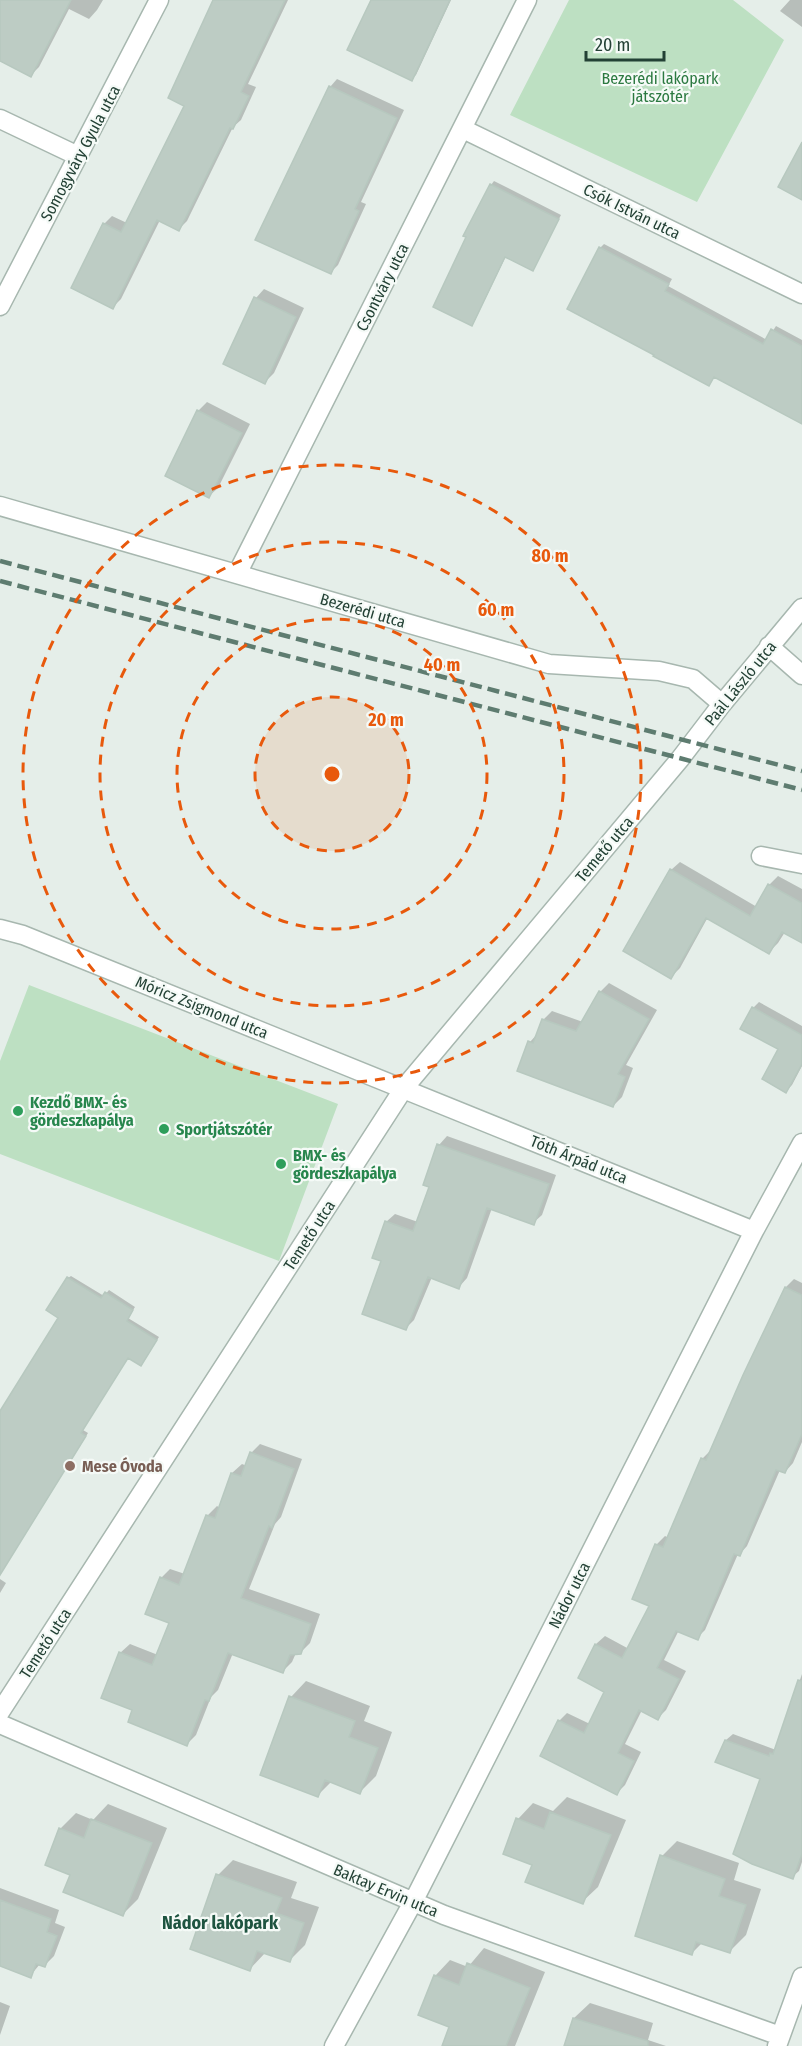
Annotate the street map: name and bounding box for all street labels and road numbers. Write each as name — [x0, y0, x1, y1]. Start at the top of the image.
street label: Somogyváry Gyula utca — [37, 82, 124, 224]
street label: Csók István utca — [580, 180, 683, 243]
street label: Csontváry utca — [352, 240, 413, 334]
street label: Bezerédi utca — [318, 589, 408, 632]
street label: Paál László utca — [701, 637, 780, 729]
street label: Temető utca — [571, 813, 637, 886]
street label: Móricz Zsigmond utca — [133, 972, 271, 1043]
street label: Tóth Árpád utca — [528, 1131, 630, 1188]
street label: Temető utca — [280, 1197, 339, 1274]
street label: Nádor utca — [545, 1559, 594, 1632]
street label: Temető utca — [16, 1605, 75, 1682]
street label: Baktay Ervin utca — [331, 1860, 441, 1921]

